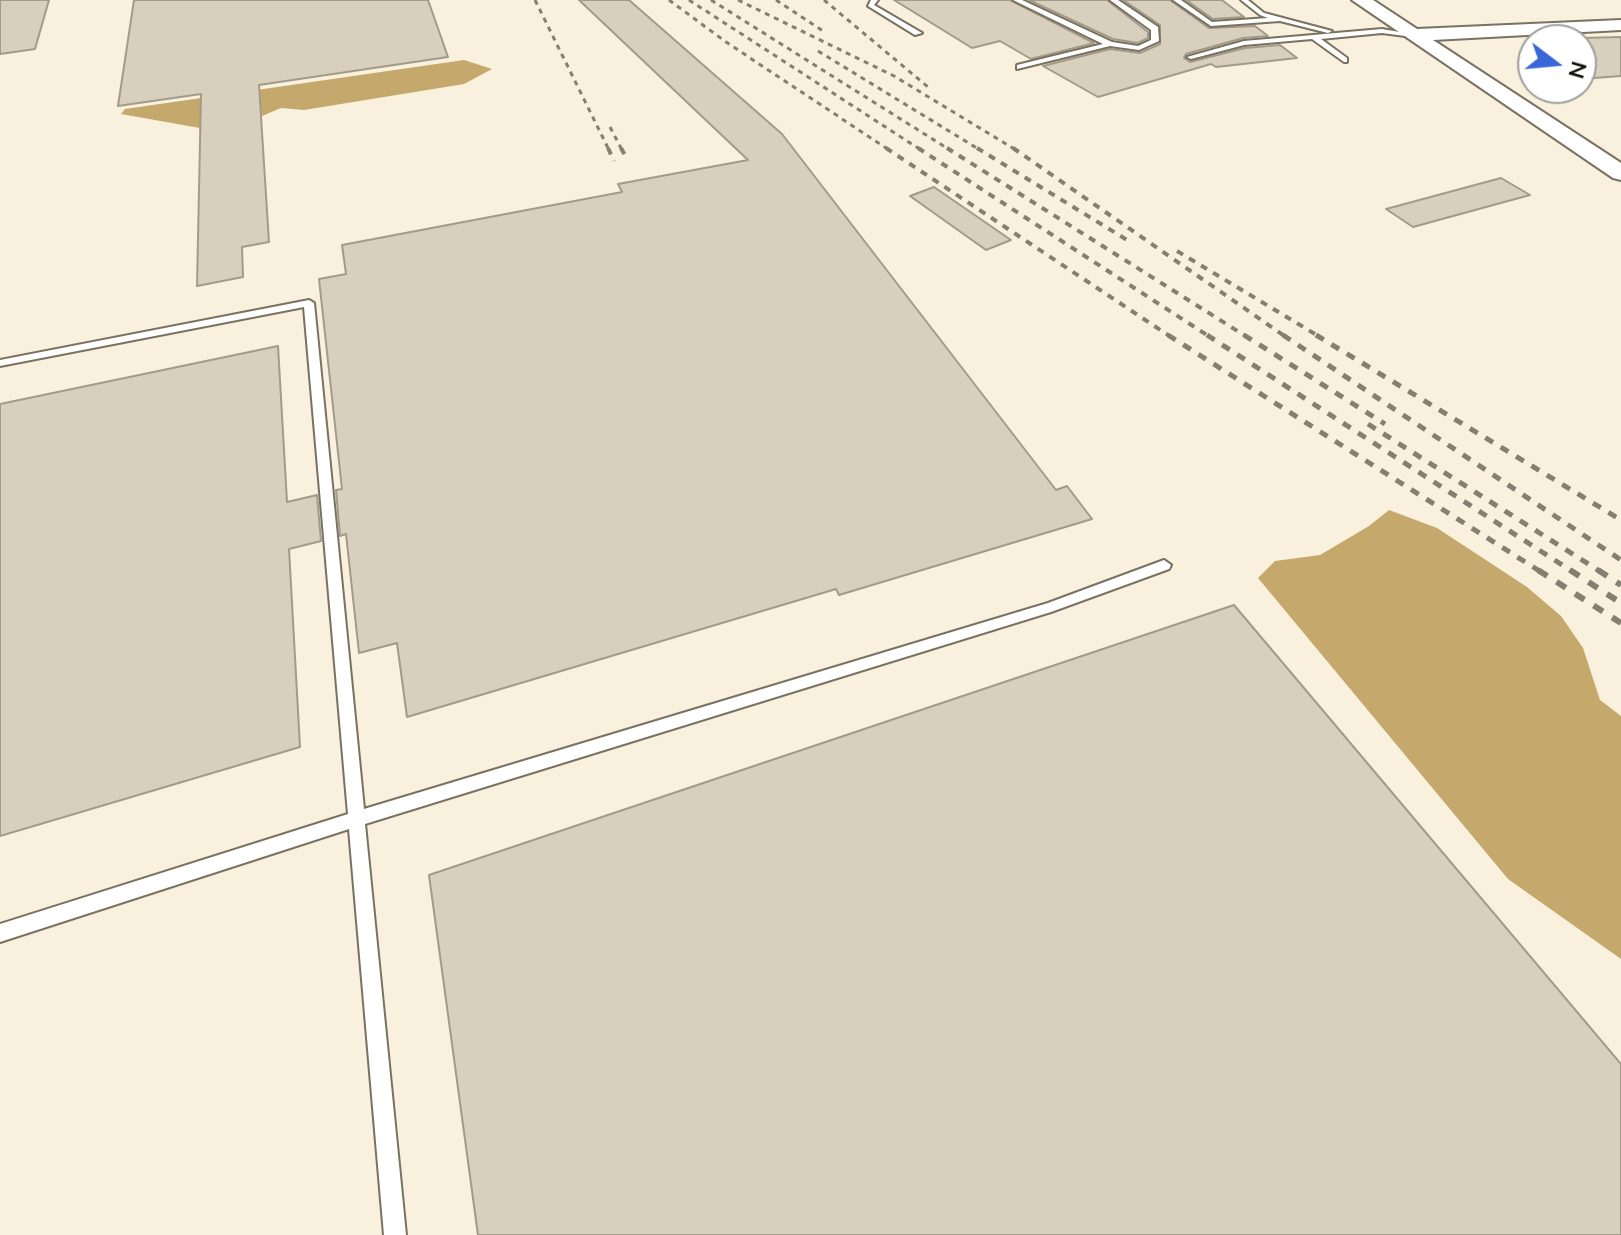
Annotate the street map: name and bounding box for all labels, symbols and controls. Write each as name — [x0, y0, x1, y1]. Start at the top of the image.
north arrow — [1517, 24, 1597, 104]
text: N — [1562, 58, 1594, 82]

